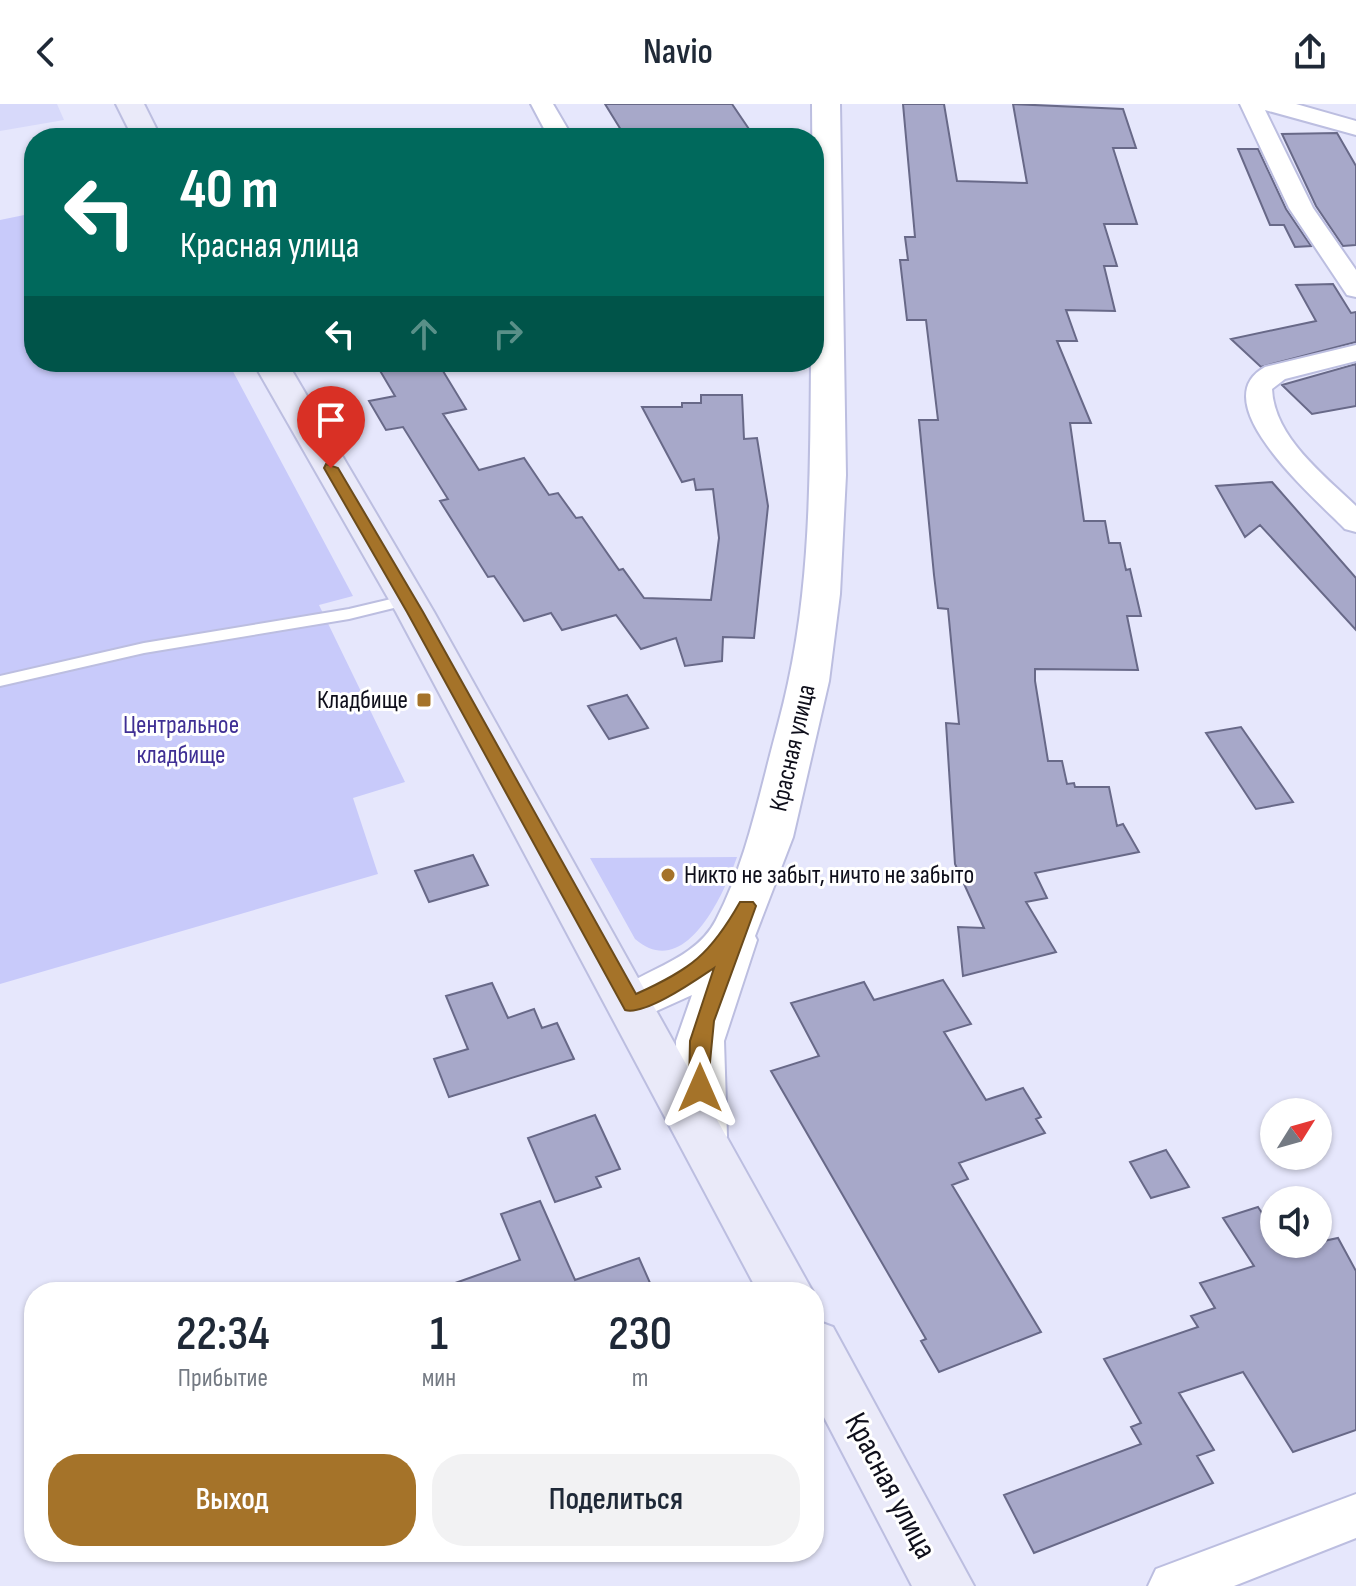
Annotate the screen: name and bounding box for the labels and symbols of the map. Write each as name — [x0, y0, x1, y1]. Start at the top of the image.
pin — [297, 386, 365, 468]
street label: Красная улица — [763, 681, 823, 815]
place label: Кладбище — [317, 685, 408, 716]
marker: Кладбище — [415, 691, 433, 709]
park label: Центральное кладбище — [123, 710, 239, 771]
place label: Никто не забыт, ничто не забыто — [684, 860, 974, 891]
marker: Никто не забыт, ничто не забыто — [659, 866, 677, 884]
position arrow — [658, 1046, 742, 1130]
north arrow — [1260, 1098, 1332, 1170]
street label: Красная улица — [835, 1406, 945, 1566]

